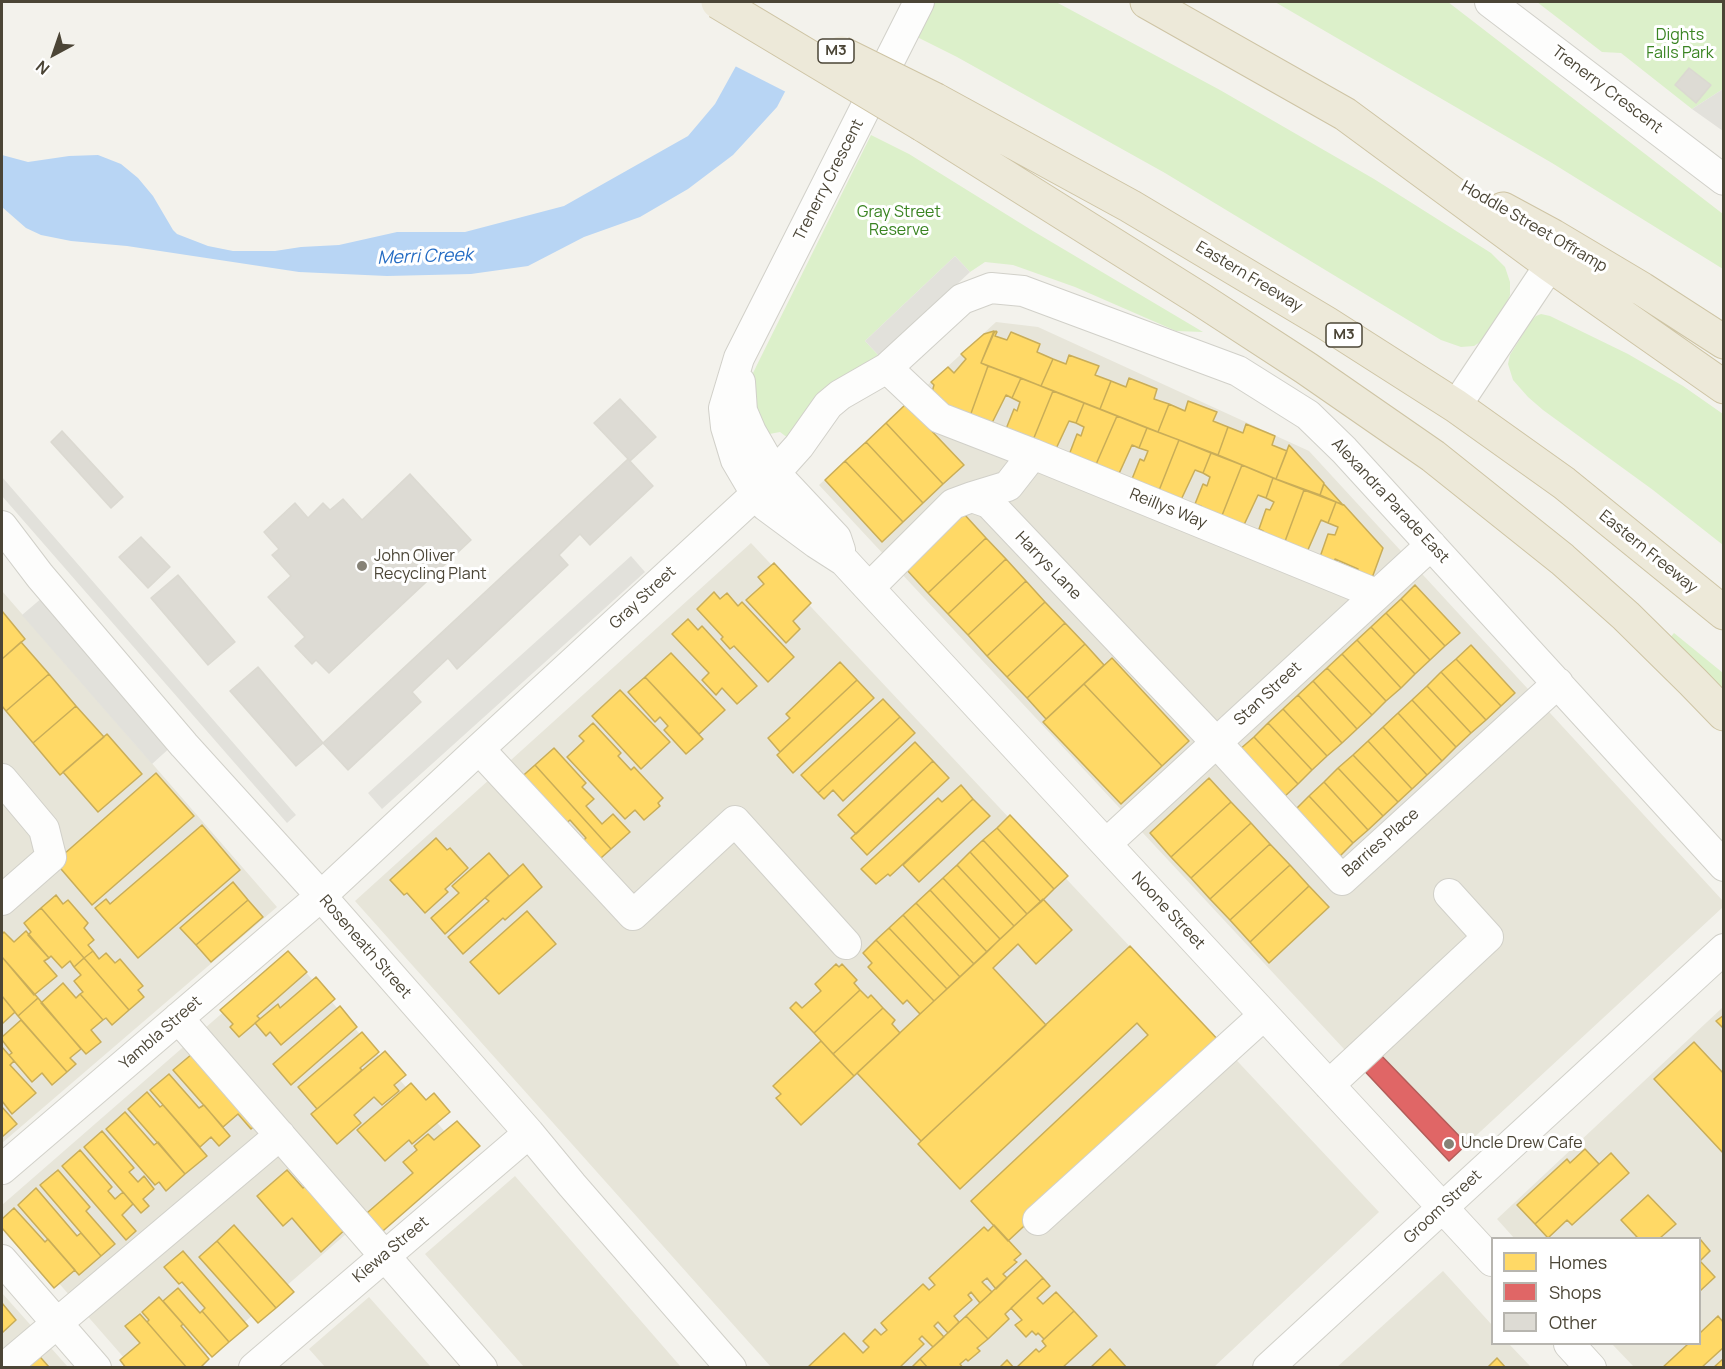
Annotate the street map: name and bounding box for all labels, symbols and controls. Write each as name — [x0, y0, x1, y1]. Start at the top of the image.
north arrow — [24, 24, 84, 84]
park label: Dights Falls Park — [1646, 26, 1714, 64]
road number: M3 — [818, 39, 854, 63]
street label: Trenerry Crescent — [1548, 42, 1666, 138]
text: N — [31, 56, 54, 80]
street label: Trenerry Crescent — [790, 116, 868, 244]
street label: Hoddle Street Offramp — [1458, 177, 1610, 277]
park label: Gray Street Reserve — [857, 203, 941, 241]
street label: Eastern Freeway — [1192, 238, 1306, 316]
water label: Merri Creek — [377, 245, 473, 269]
road number: M3 — [1326, 323, 1362, 347]
street label: Alexandra Parade East — [1327, 435, 1453, 567]
street label: Reillys Way — [1126, 485, 1210, 533]
street label: Eastern Freeway — [1595, 506, 1701, 598]
street label: Harrys Lane — [1011, 528, 1085, 604]
place label: John Oliver Recycling Plant — [374, 547, 487, 585]
marker: John Oliver Recycling Plant — [355, 559, 369, 573]
street label: Gray Street — [606, 562, 680, 634]
street label: Stan Street — [1230, 658, 1306, 730]
street label: Barries Place — [1339, 805, 1423, 881]
street label: Noone Street — [1127, 868, 1209, 954]
street label: Roseneath Street — [315, 891, 415, 1003]
street label: Yambla Street — [116, 992, 206, 1074]
place label: Uncle Drew Cafe — [1461, 1134, 1582, 1154]
marker: Uncle Drew Cafe — [1442, 1137, 1456, 1151]
street label: Groom Street — [1400, 1166, 1486, 1248]
street label: Kiewa Street — [349, 1213, 433, 1287]
legend — [1491, 1237, 1701, 1345]
text: Homes — [1549, 1250, 1607, 1274]
text: Shops — [1549, 1280, 1601, 1304]
text: Other — [1549, 1310, 1597, 1334]

